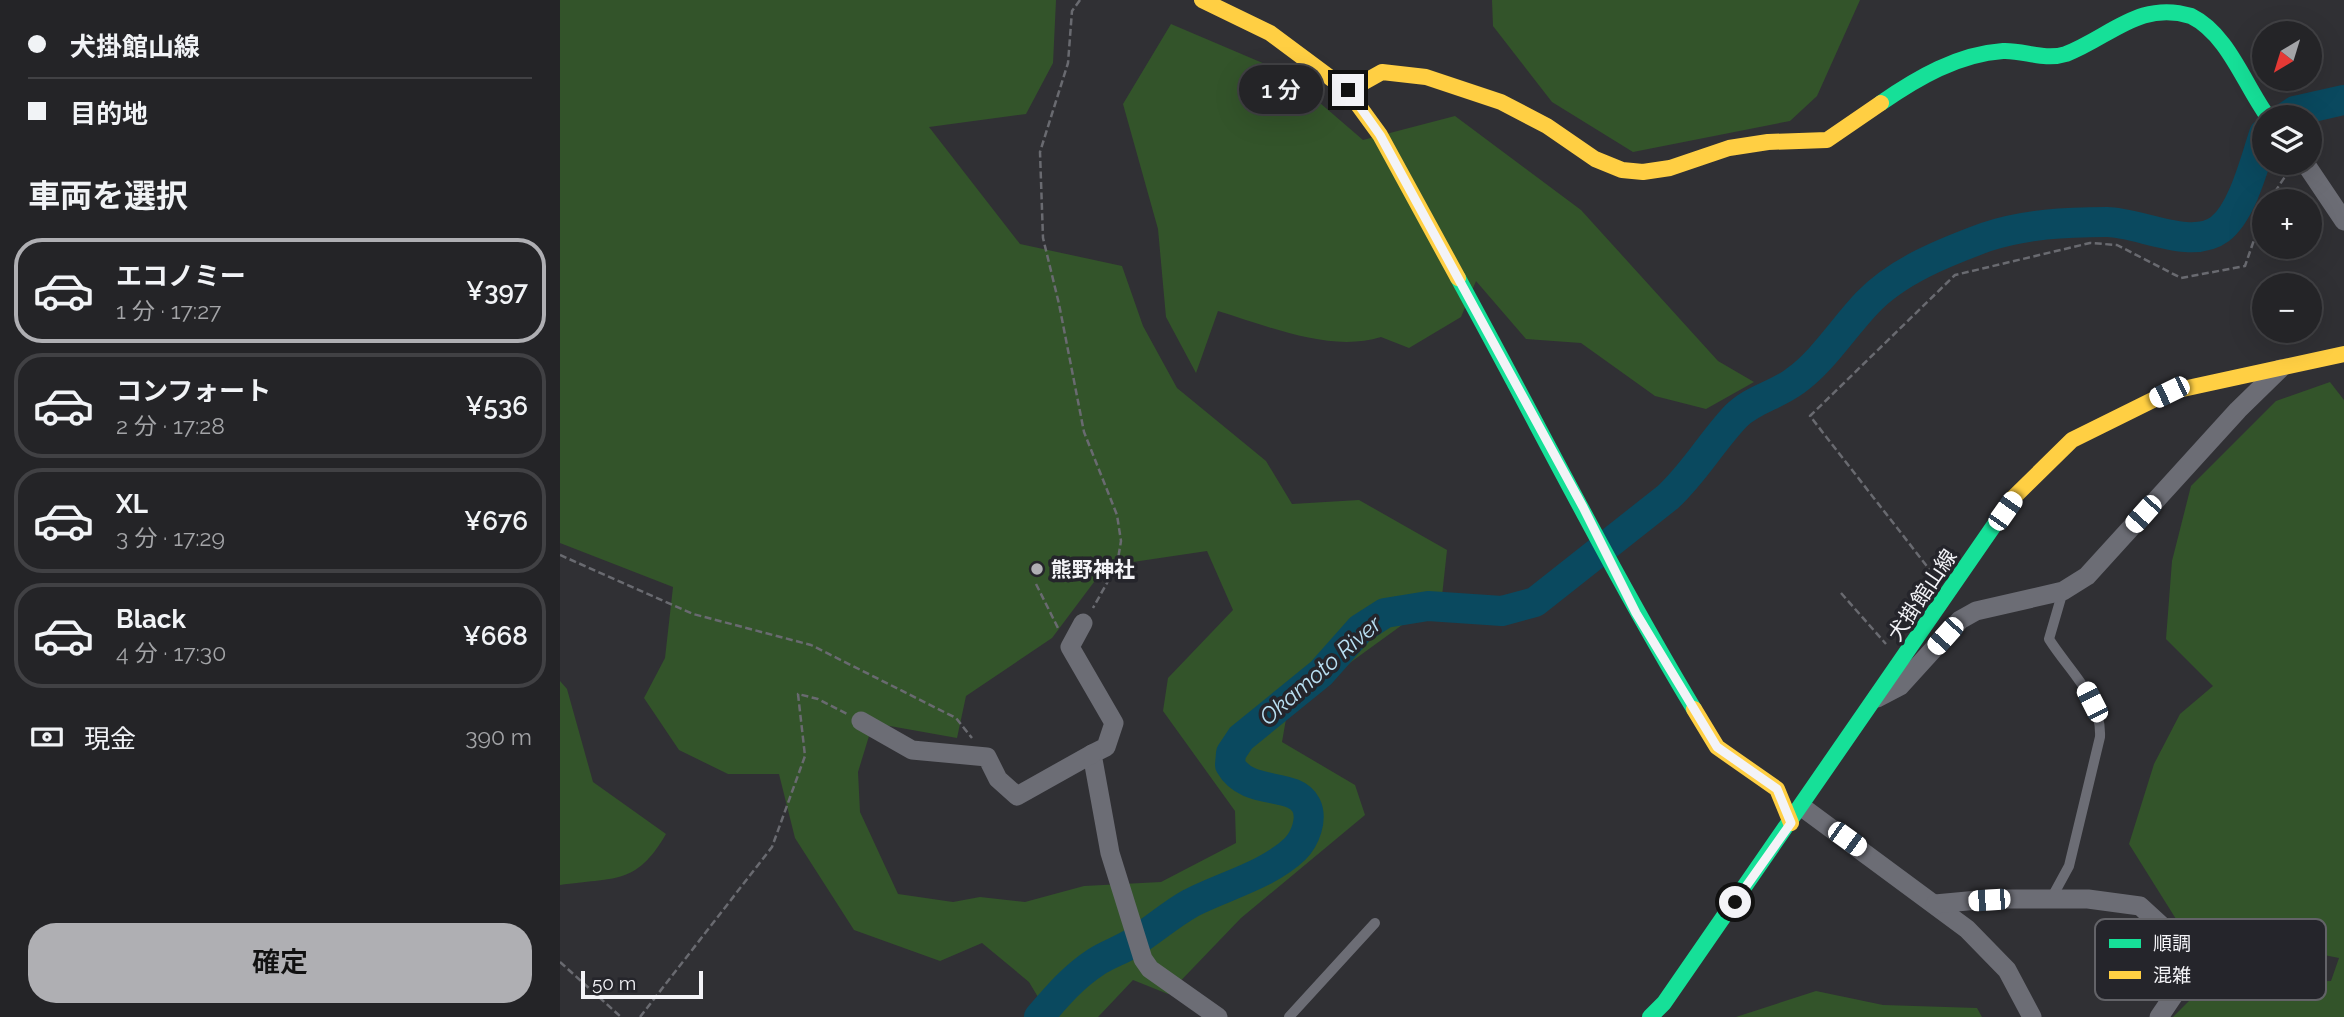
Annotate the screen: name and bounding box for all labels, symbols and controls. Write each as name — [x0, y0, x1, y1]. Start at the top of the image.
north arrow — [2252, 21, 2322, 91]
map controls — [2252, 21, 2322, 343]
text: 犬掛館山線 — [70, 32, 200, 62]
callout: 1 分 — [1240, 66, 1324, 114]
route end — [1332, 74, 1364, 106]
text: 1 分 — [1261, 76, 1301, 103]
text: 目的地 — [70, 99, 148, 129]
button: layers — [2252, 105, 2322, 175]
text: 車両を選択 — [28, 177, 188, 214]
button: + — [2252, 189, 2322, 259]
icon: car — [32, 259, 95, 322]
text: エコノミー — [116, 261, 246, 291]
button: − — [2252, 273, 2322, 343]
text: ¥397 — [466, 276, 528, 306]
text: 1 分 · 17:27 — [116, 297, 221, 324]
car — [2146, 373, 2193, 411]
icon: car — [32, 374, 95, 437]
text: コンフォート — [116, 376, 271, 406]
text: ¥536 — [465, 391, 528, 421]
text: 2 分 · 17:28 — [116, 412, 225, 439]
car — [1985, 488, 2026, 534]
icon: car — [32, 489, 95, 552]
text: XL — [116, 489, 148, 519]
car — [2122, 491, 2165, 537]
text: ¥676 — [464, 506, 528, 536]
text: 3 分 · 17:29 — [116, 524, 225, 551]
street label: 犬掛館山線 — [1882, 544, 1962, 646]
place label: 熊野神社 — [1051, 557, 1135, 582]
marker: 熊野神社 — [1029, 561, 1045, 577]
icon: car — [32, 604, 95, 667]
text: Black — [116, 604, 186, 634]
water label: Okamoto River — [1254, 609, 1387, 730]
car — [1924, 613, 1967, 659]
text: ¥668 — [463, 621, 528, 651]
text: 4 分 · 17:30 — [116, 639, 226, 666]
car — [2074, 679, 2111, 725]
icon: cash — [28, 718, 66, 756]
text: 390 m — [465, 723, 532, 750]
text: 現金 — [84, 724, 136, 754]
car — [1824, 818, 1871, 860]
route start — [1719, 886, 1751, 918]
car — [1968, 888, 2011, 912]
legend — [2095, 919, 2326, 1000]
button: 確定 — [28, 923, 532, 1003]
text: 順調 — [2153, 932, 2191, 954]
text: 混雑 — [2153, 964, 2191, 986]
scale bar — [581, 968, 704, 1000]
text: 50 m — [592, 972, 636, 994]

